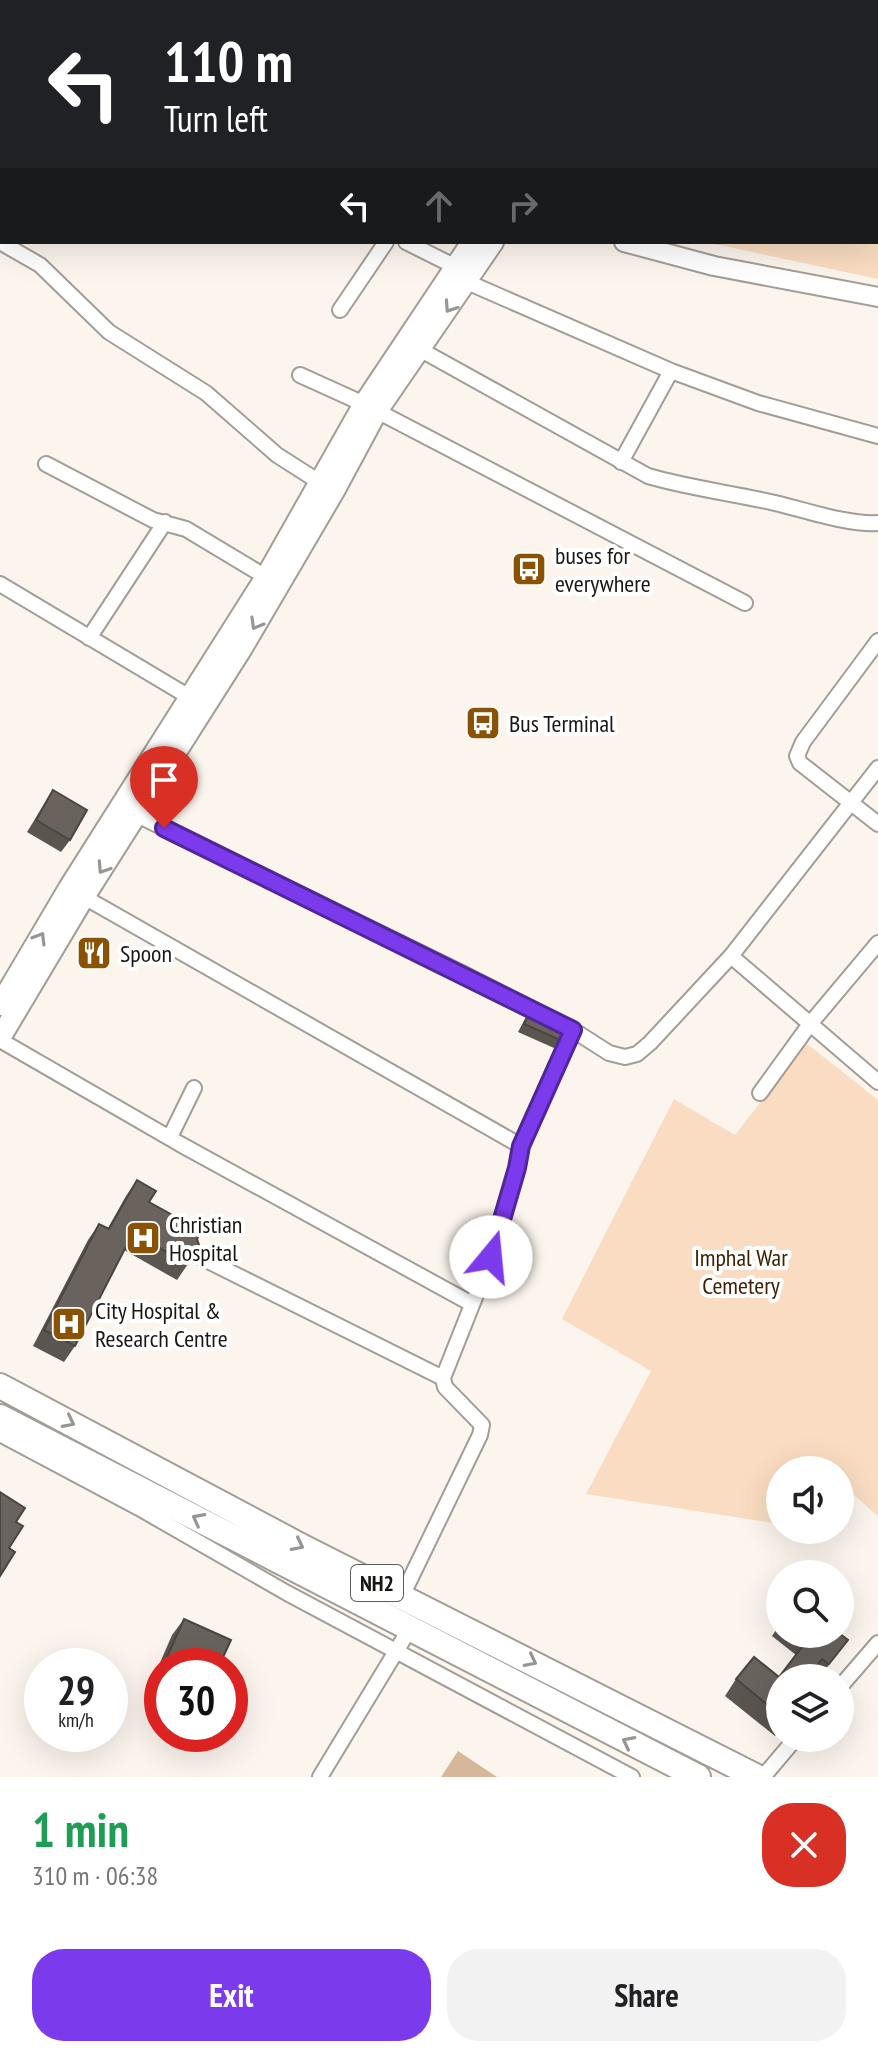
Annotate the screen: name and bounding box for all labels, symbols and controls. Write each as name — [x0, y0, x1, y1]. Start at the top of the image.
text: 110 m — [164, 25, 293, 97]
icon: left — [32, 32, 136, 136]
text: Turn left — [164, 95, 268, 142]
icon: left — [333, 184, 377, 228]
icon: ahead — [417, 184, 461, 228]
icon: right — [501, 184, 545, 228]
one-way arrow — [445, 298, 460, 313]
place label: buses for everywhere — [555, 540, 651, 599]
bus stop icon: buses for everywhere — [510, 550, 548, 588]
one-way arrow — [250, 615, 266, 630]
bus stop icon: Bus Terminal — [464, 704, 502, 742]
place label: Bus Terminal — [509, 708, 615, 739]
pin — [130, 746, 198, 828]
icon: arrive — [142, 758, 186, 802]
one-way arrow — [97, 859, 112, 874]
one-way arrow — [30, 932, 46, 946]
restaurant icon: Spoon — [75, 934, 113, 972]
place label: Spoon — [120, 938, 172, 969]
place label: Christian Hospital — [169, 1209, 242, 1268]
position arrow — [449, 1215, 533, 1299]
hospital icon: Christian Hospital — [124, 1219, 162, 1257]
park label: Imphal War Cemetery — [694, 1242, 788, 1301]
place label: City Hospital & Research Centre — [95, 1295, 228, 1354]
hospital icon: City Hospital & Research Centre — [50, 1305, 88, 1343]
one-way arrow — [61, 1412, 76, 1427]
map controls — [766, 1456, 854, 1752]
button: sound — [766, 1456, 854, 1544]
one-way arrow — [192, 1513, 207, 1528]
one-way arrow — [290, 1535, 305, 1550]
button: search — [766, 1560, 854, 1648]
road number: NH2 — [351, 1565, 403, 1601]
speed limit sign: 30 — [144, 1648, 248, 1752]
one-way arrow — [522, 1652, 537, 1667]
text: 29 — [57, 1664, 95, 1716]
button: layers — [766, 1664, 854, 1752]
text: km/h — [58, 1707, 94, 1733]
one-way arrow — [622, 1736, 637, 1751]
text: 1 min — [32, 1798, 129, 1860]
button: close — [762, 1803, 846, 1887]
text: 310 m · 06:38 — [32, 1859, 158, 1892]
button: Exit — [32, 1949, 431, 2041]
button: Share — [447, 1949, 846, 2041]

